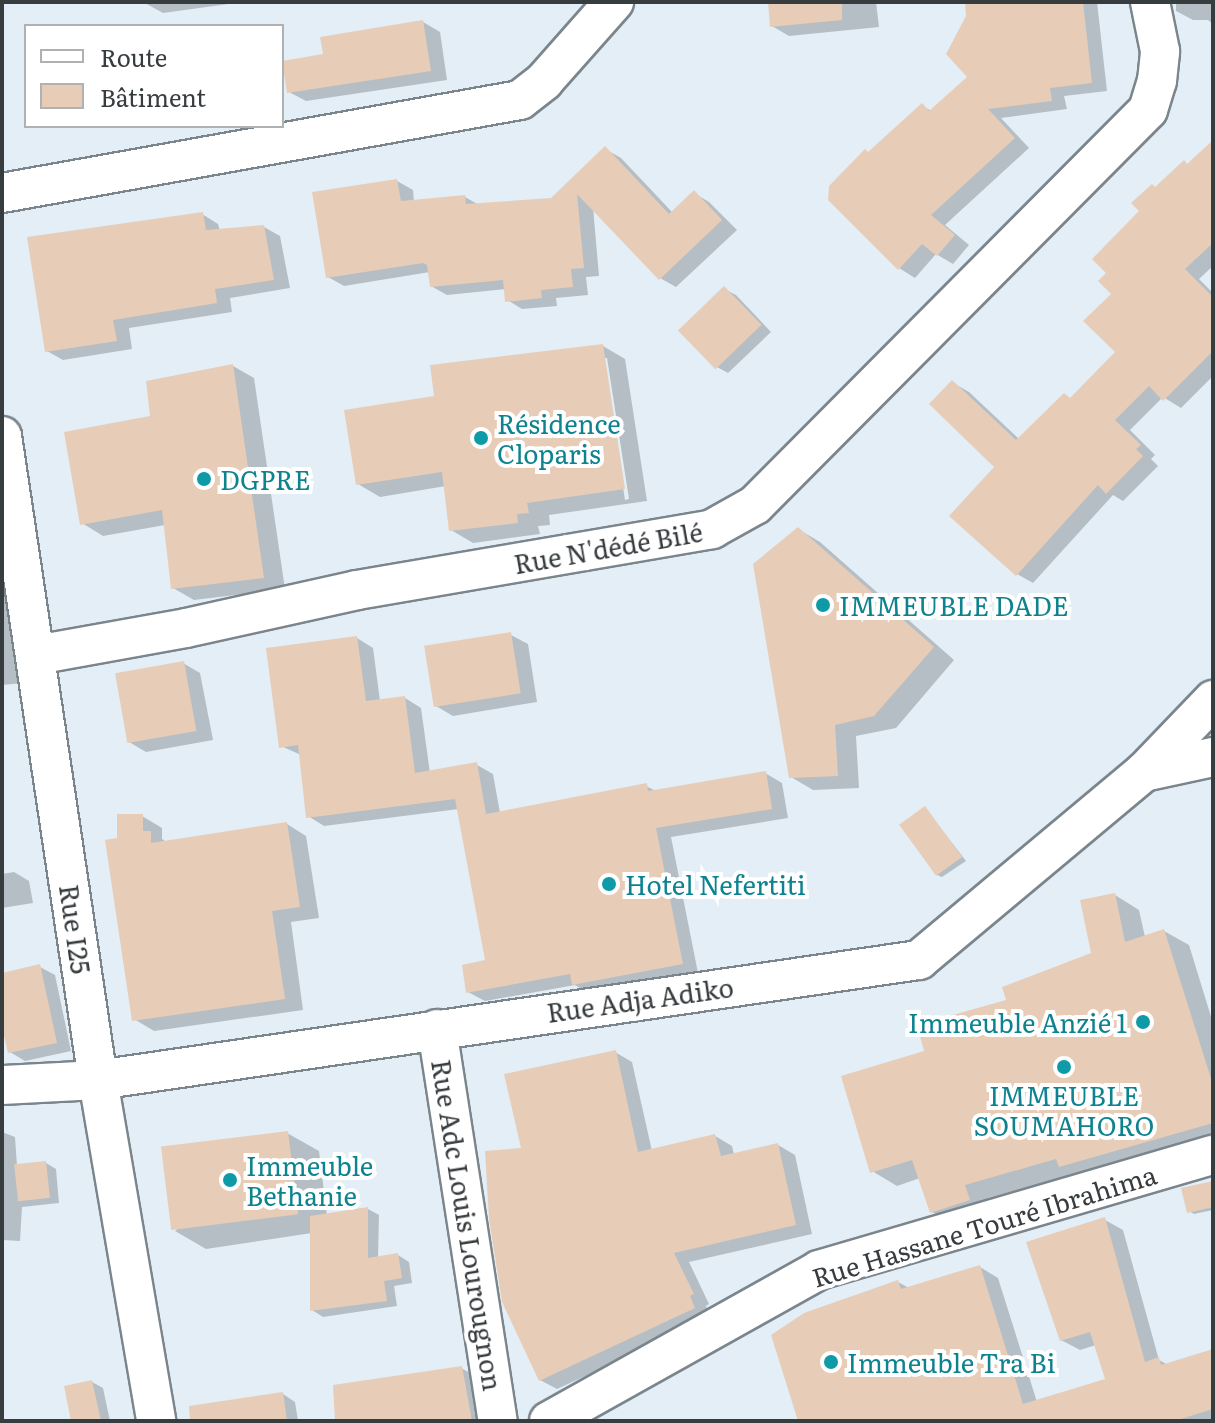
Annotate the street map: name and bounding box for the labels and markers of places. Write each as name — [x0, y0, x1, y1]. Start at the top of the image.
place label: Résidence Cloparis — [497, 407, 621, 468]
marker: Résidence Cloparis — [472, 429, 490, 447]
place label: DGPRE — [220, 463, 310, 495]
marker: DGPRE — [195, 470, 213, 488]
place label: IMMEUBLE DADE — [839, 589, 1069, 621]
marker: IMMEUBLE DADE — [814, 596, 832, 614]
place label: Hotel Nefertiti — [625, 868, 806, 900]
marker: Hotel Nefertiti — [600, 875, 618, 893]
place label: Immeuble Anzié 1 — [908, 1006, 1127, 1038]
marker: Immeuble Anzié 1 — [1134, 1013, 1152, 1031]
marker: IMMEUBLE SOUMAHORO — [1055, 1058, 1073, 1076]
place label: IMMEUBLE SOUMAHORO — [974, 1079, 1154, 1140]
place label: Immeuble Bethanie — [246, 1149, 373, 1210]
marker: Immeuble Bethanie — [221, 1171, 239, 1189]
place label: Immeuble Tra Bi — [847, 1346, 1055, 1378]
marker: Immeuble Tra Bi — [822, 1353, 840, 1371]

